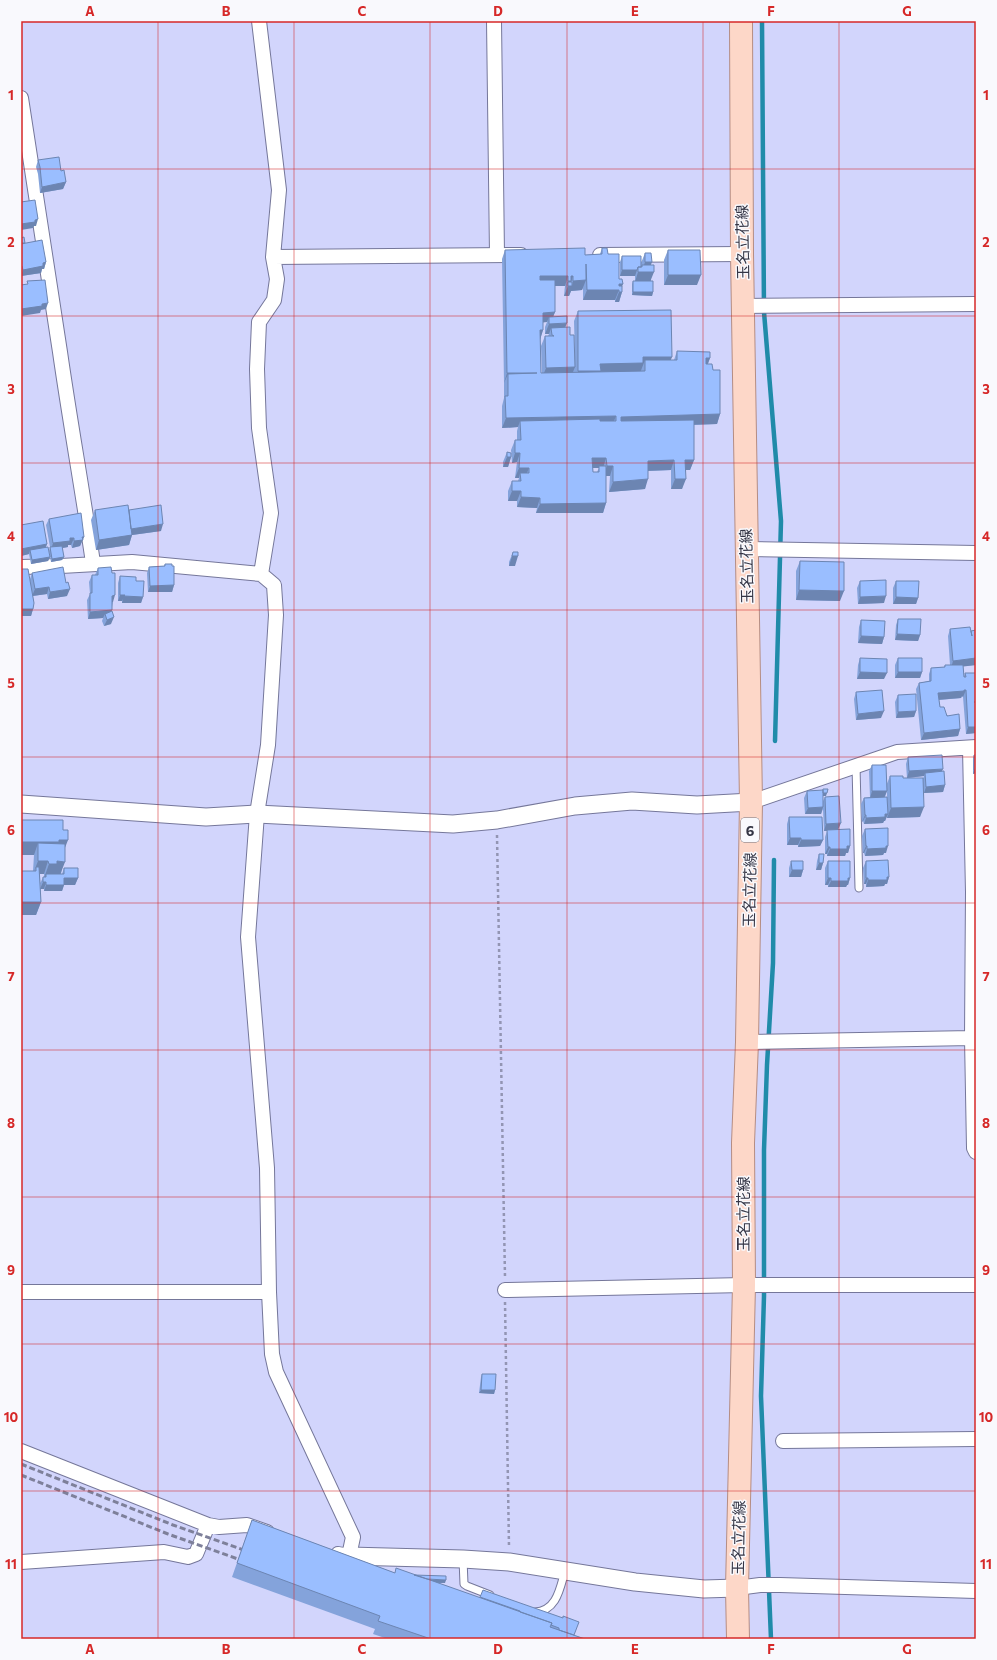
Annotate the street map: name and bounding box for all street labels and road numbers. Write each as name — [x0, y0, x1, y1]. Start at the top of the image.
street label: 玉名立花線 — [732, 204, 752, 280]
street label: 玉名立花線 — [736, 528, 756, 604]
road number: 6 — [741, 818, 759, 842]
street label: 玉名立花線 — [739, 852, 759, 928]
street label: 玉名立花線 — [734, 1176, 752, 1252]
street label: 玉名立花線 — [728, 1500, 748, 1576]

